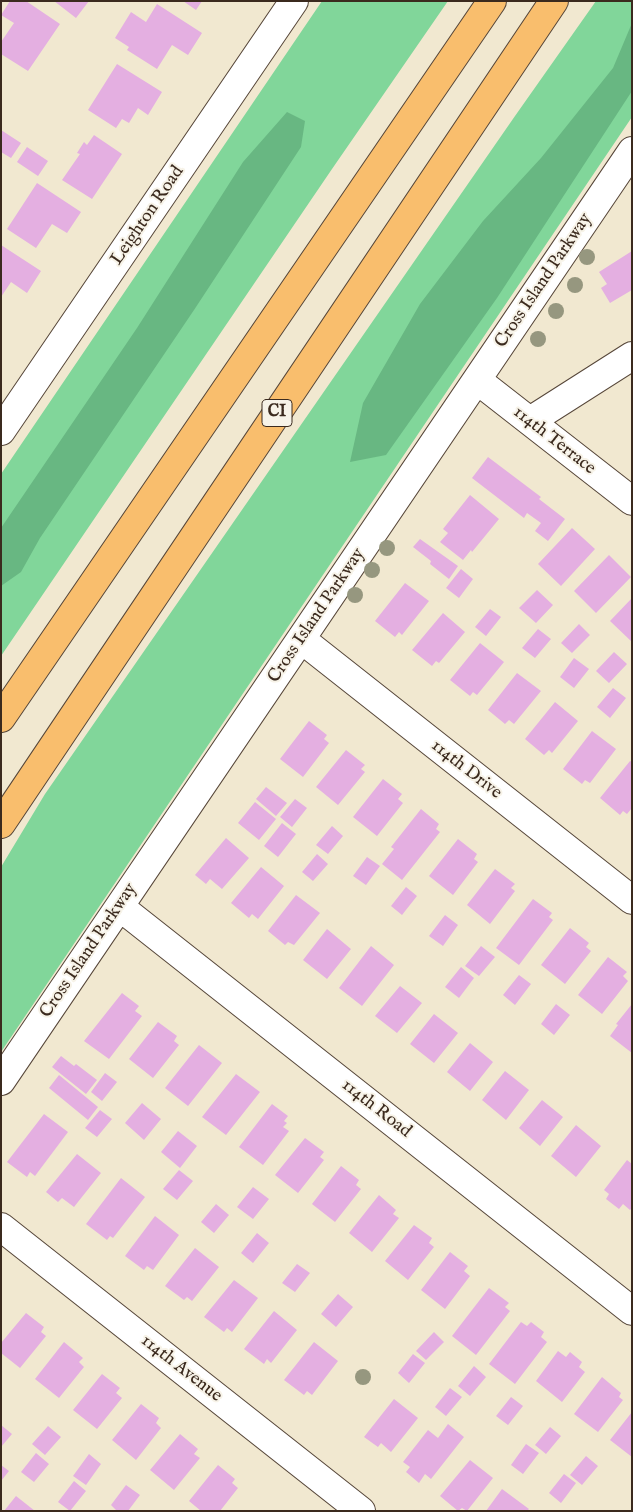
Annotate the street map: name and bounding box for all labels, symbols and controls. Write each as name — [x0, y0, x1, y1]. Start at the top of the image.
street label: Leighton Road — [107, 162, 189, 270]
street label: Cross Island Parkway — [491, 209, 597, 353]
road number: CI — [262, 399, 292, 426]
street label: 114th Terrace — [508, 402, 600, 480]
street label: Cross Island Parkway — [264, 544, 370, 688]
street label: 114th Drive — [426, 736, 506, 804]
street label: Cross Island Parkway — [36, 879, 142, 1023]
street label: 114th Road — [337, 1075, 415, 1143]
street label: 114th Avenue — [136, 1331, 226, 1407]

